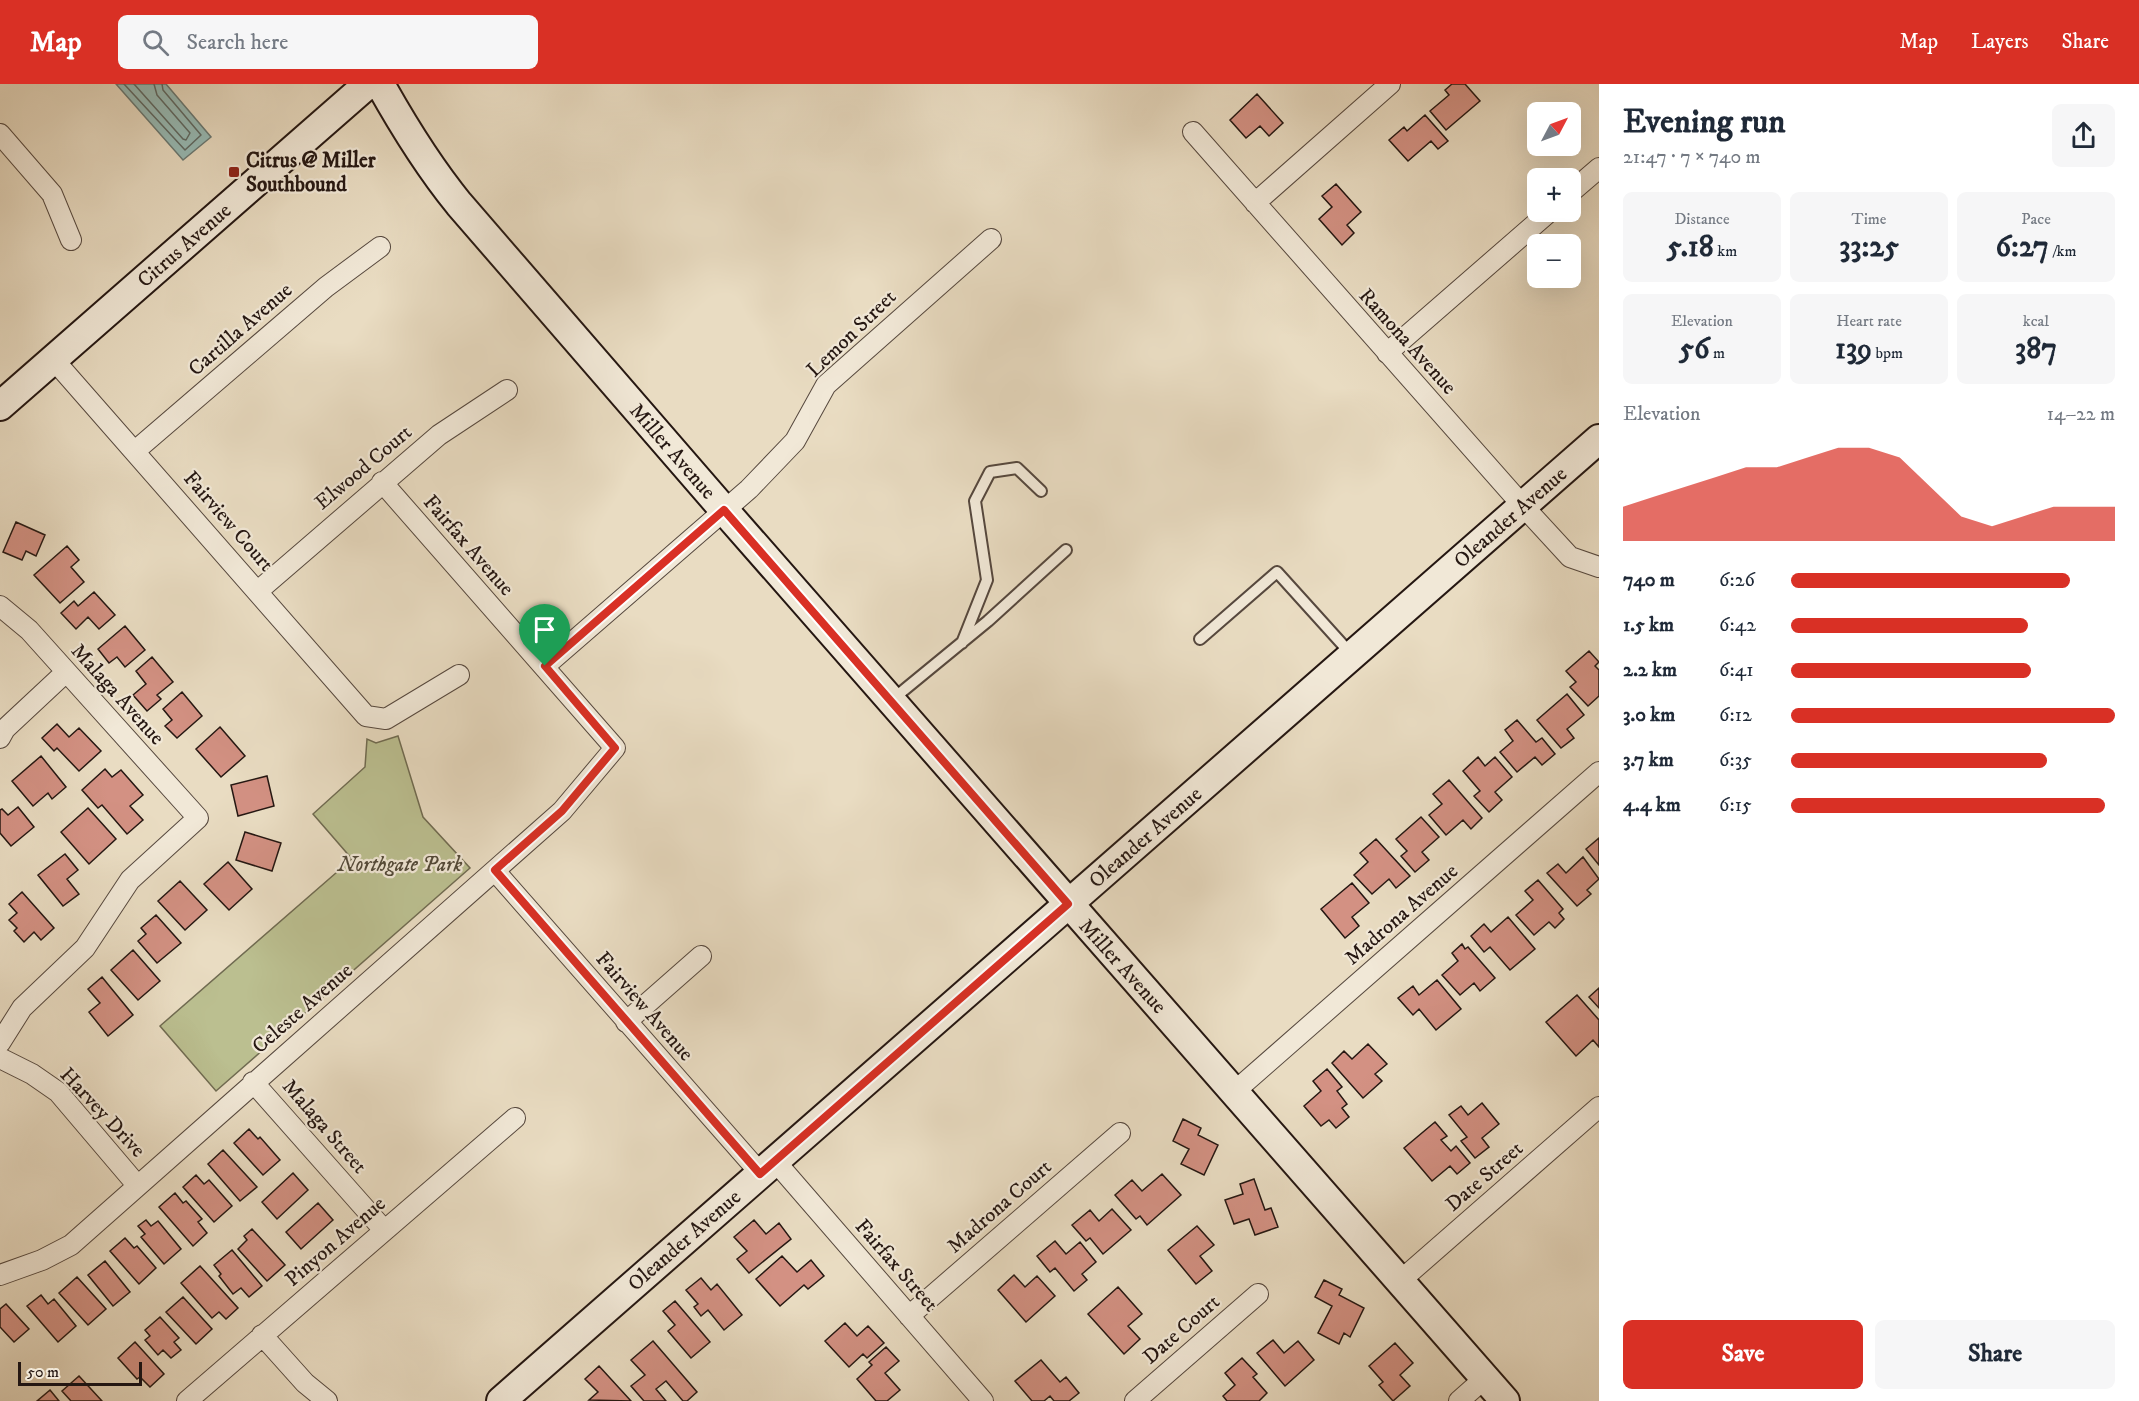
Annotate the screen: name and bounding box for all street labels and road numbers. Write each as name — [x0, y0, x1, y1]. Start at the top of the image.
street label: Citrus Avenue — [132, 198, 237, 294]
street label: Cartilla Avenue — [183, 277, 298, 382]
street label: Ramona Avenue — [1353, 283, 1462, 400]
street label: Lemon Street — [801, 284, 902, 383]
street label: Miller Avenue — [623, 398, 721, 505]
street label: Elwood Court — [310, 419, 418, 516]
street label: Oleander Avenue — [1449, 461, 1573, 574]
street label: Fairview Court — [177, 466, 279, 577]
street label: Fairfax Avenue — [417, 490, 519, 602]
street label: Malaga Avenue — [65, 639, 170, 751]
street label: Oleander Avenue — [1084, 781, 1208, 894]
street label: Madrona Avenue — [1340, 858, 1464, 971]
street label: Miller Avenue — [1073, 914, 1172, 1020]
street label: Fairview Avenue — [590, 947, 699, 1067]
street label: Celeste Avenue — [247, 958, 359, 1060]
street label: Harvey Drive — [54, 1062, 151, 1163]
street label: Malaga Street — [276, 1074, 372, 1179]
street label: Date Street — [1441, 1136, 1529, 1217]
street label: Madrona Court — [942, 1154, 1057, 1259]
street label: Oleander Avenue — [623, 1184, 747, 1297]
street label: Pinyon Avenue — [280, 1191, 391, 1292]
street label: Fairfax Street — [849, 1214, 944, 1318]
street label: Date Court — [1138, 1289, 1226, 1370]

